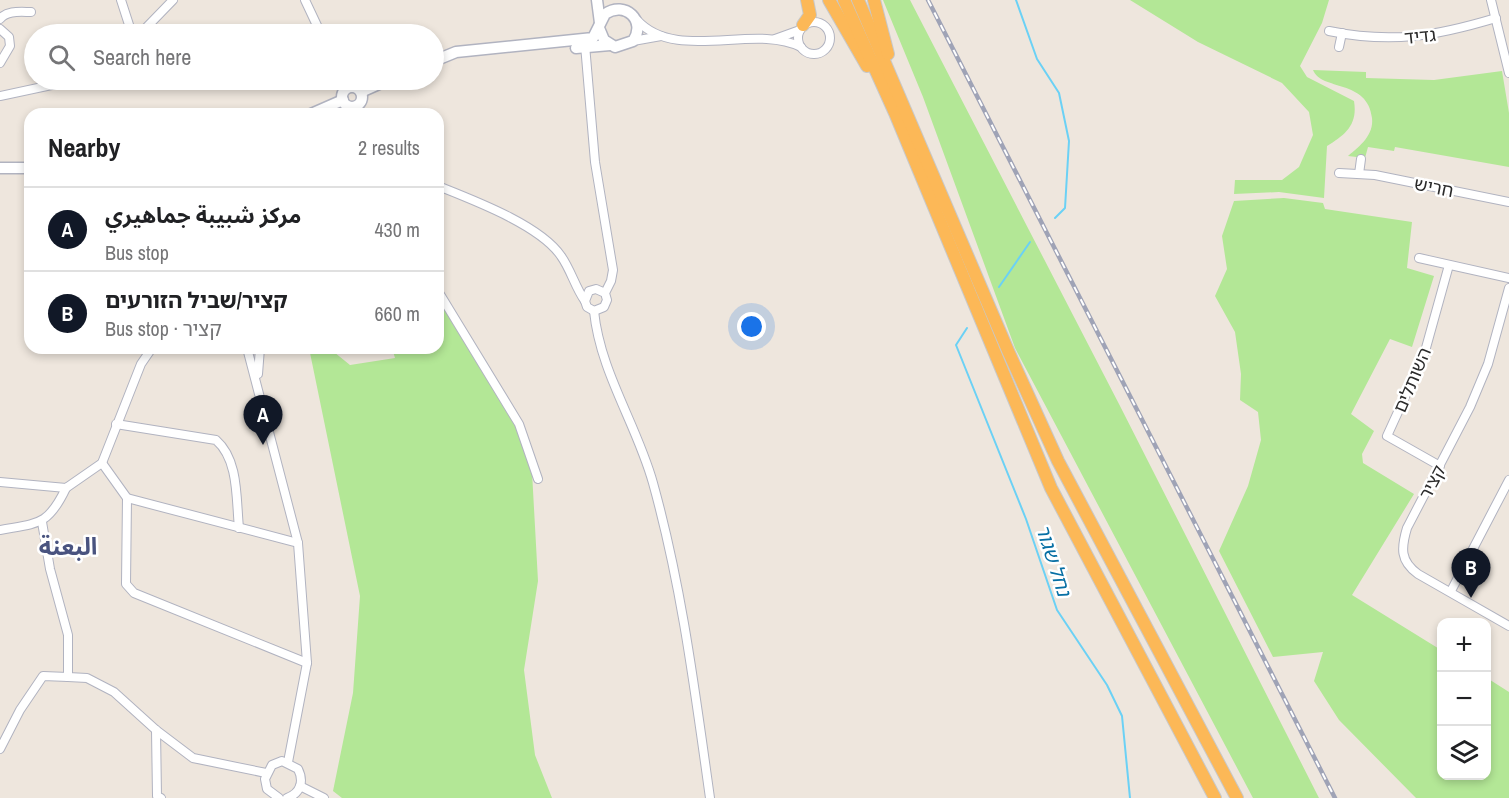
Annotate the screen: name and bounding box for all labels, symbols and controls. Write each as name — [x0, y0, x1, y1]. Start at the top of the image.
street label: גדיד — [1403, 22, 1437, 50]
search box — [24, 24, 444, 90]
icon: search — [45, 41, 78, 74]
text: Search here — [93, 42, 191, 72]
text: Nearby — [48, 130, 120, 165]
text: 2 results — [358, 134, 420, 161]
street label: חריש — [1412, 171, 1456, 203]
text: مركز شبيبة جماهيري — [105, 200, 301, 230]
text: A — [62, 216, 73, 243]
text: 430 m — [374, 216, 420, 243]
text: Bus stop — [105, 239, 169, 266]
text: קציר/שביל הזורעים — [105, 285, 288, 315]
text: B — [62, 300, 73, 327]
text: 660 m — [374, 300, 420, 327]
your location — [737, 312, 766, 341]
text: Bus stop · קציר — [105, 315, 222, 342]
street label: השותלים — [1387, 344, 1437, 416]
pin: A — [244, 396, 282, 445]
street label: קציר — [1413, 461, 1451, 503]
water label: נחל שגור — [1030, 521, 1079, 601]
district label: البعنة — [39, 530, 97, 562]
pin: B — [1452, 548, 1490, 598]
map controls — [1437, 618, 1491, 780]
button: + — [1437, 618, 1491, 672]
button: − — [1437, 672, 1491, 726]
button: layers — [1437, 726, 1491, 780]

